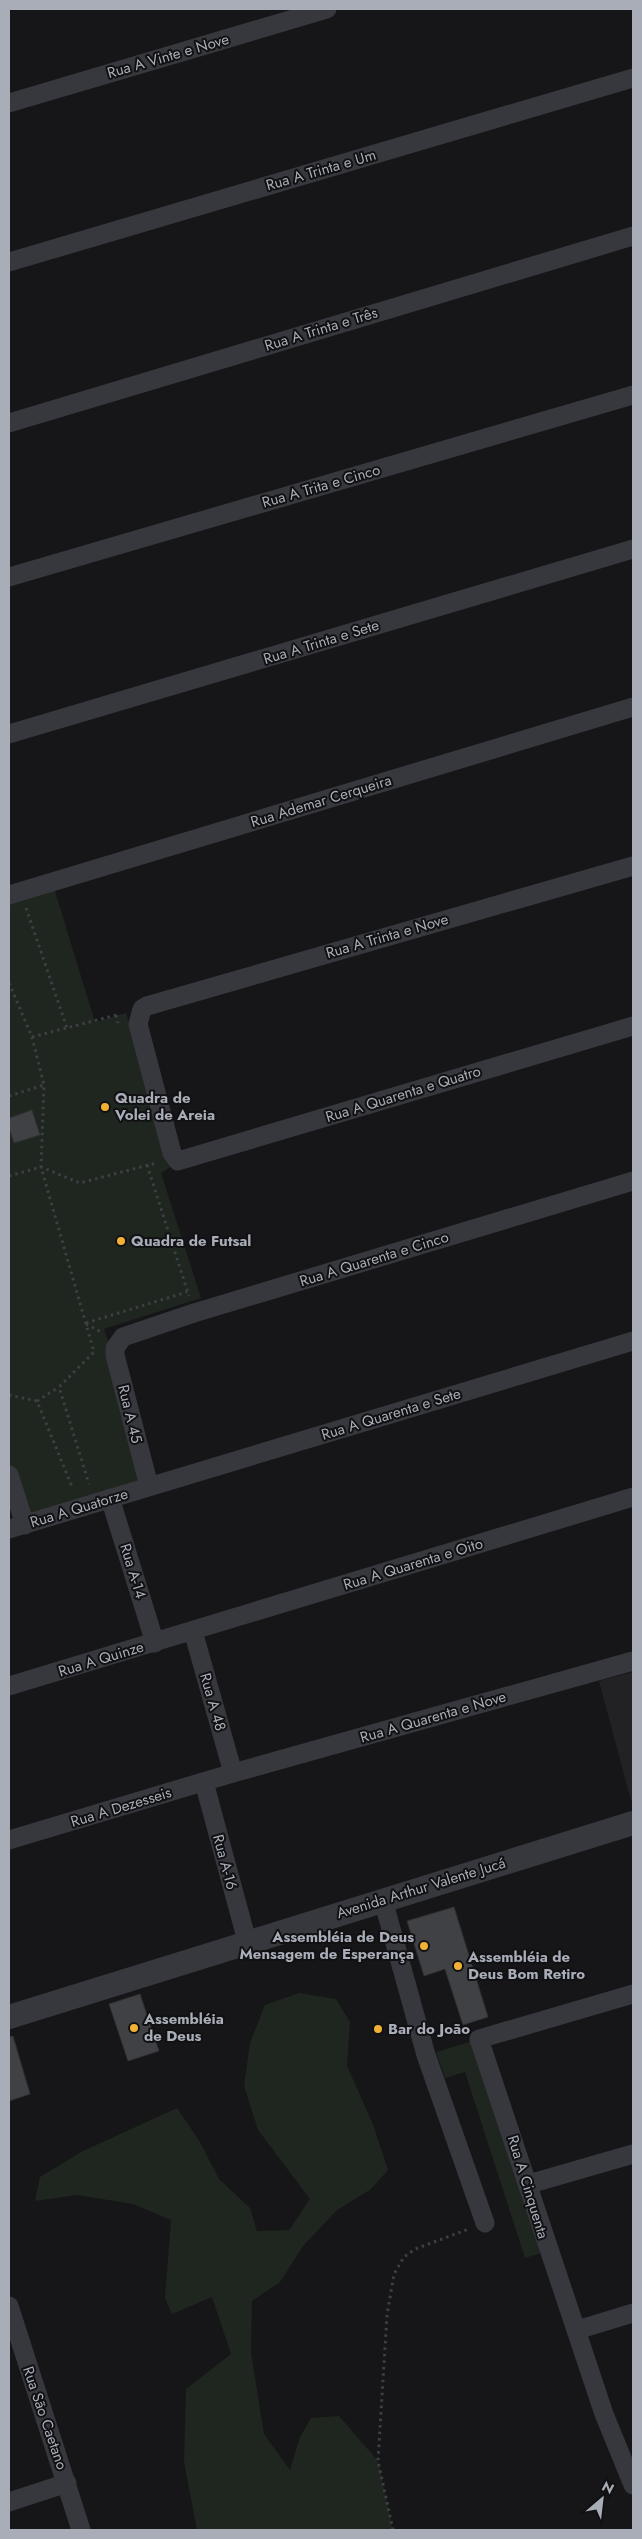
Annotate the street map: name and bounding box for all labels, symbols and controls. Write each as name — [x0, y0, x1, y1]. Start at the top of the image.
street label: Rua A Vinte e Nove — [104, 28, 232, 84]
street label: Rua A Trinta e Um — [263, 144, 379, 196]
street label: Rua A Trinta e Três — [262, 301, 380, 357]
street label: Rua A Trita e Cinco — [259, 459, 383, 513]
street label: Rua A Trinta e Sete — [260, 614, 382, 670]
street label: Rua Ademar Cerqueira — [248, 769, 394, 833]
street label: Rua A Trinta e Nove — [323, 908, 451, 964]
street label: Rua A Quarenta e Quatro — [323, 1060, 483, 1128]
place label: Quadra de Volei de Areia — [114, 1087, 215, 1126]
marker: Quadra de Volei de Areia — [99, 1101, 111, 1113]
street label: Rua A Quarenta e Cinco — [297, 1226, 451, 1292]
place label: Quadra de Futsal — [131, 1230, 251, 1252]
marker: Quadra de Futsal — [115, 1235, 127, 1247]
street label: Rua A 45 — [112, 1382, 148, 1446]
street label: Rua A Quarenta e Sete — [319, 1382, 464, 1446]
street label: Rua A Quatorze — [27, 1483, 131, 1533]
street label: Rua A Quarenta e Oito — [340, 1532, 486, 1596]
street label: Rua A-14 — [114, 1541, 152, 1601]
street label: Rua A Quinze — [56, 1635, 147, 1682]
street label: Rua A 48 — [194, 1670, 232, 1734]
street label: Rua A Quarenta e Nove — [357, 1686, 509, 1748]
street label: Rua A Dezesseis — [68, 1781, 174, 1833]
street label: Rua A-16 — [207, 1832, 243, 1892]
street label: Avenida Arthur Valente Jucá — [334, 1852, 508, 1924]
place label: Assembléia de Deus Mensagem de Esperança — [239, 1926, 414, 1965]
marker: Assembléia de Deus Mensagem de Esperança — [418, 1940, 430, 1952]
place label: Assembléia de Deus Bom Retiro — [467, 1946, 585, 1985]
marker: Assembléia de Deus Bom Retiro — [452, 1960, 464, 1972]
place label: Assembléia de Deus — [143, 2008, 224, 2047]
place label: Bar do João — [388, 2018, 470, 2040]
marker: Assembléia de Deus — [128, 2022, 140, 2034]
marker: Bar do João — [372, 2023, 384, 2035]
street label: Rua A Cinquenta — [502, 2132, 554, 2242]
street label: Rua São Caetano — [17, 2363, 73, 2473]
north arrow — [577, 2474, 627, 2524]
text: N — [598, 2476, 618, 2499]

